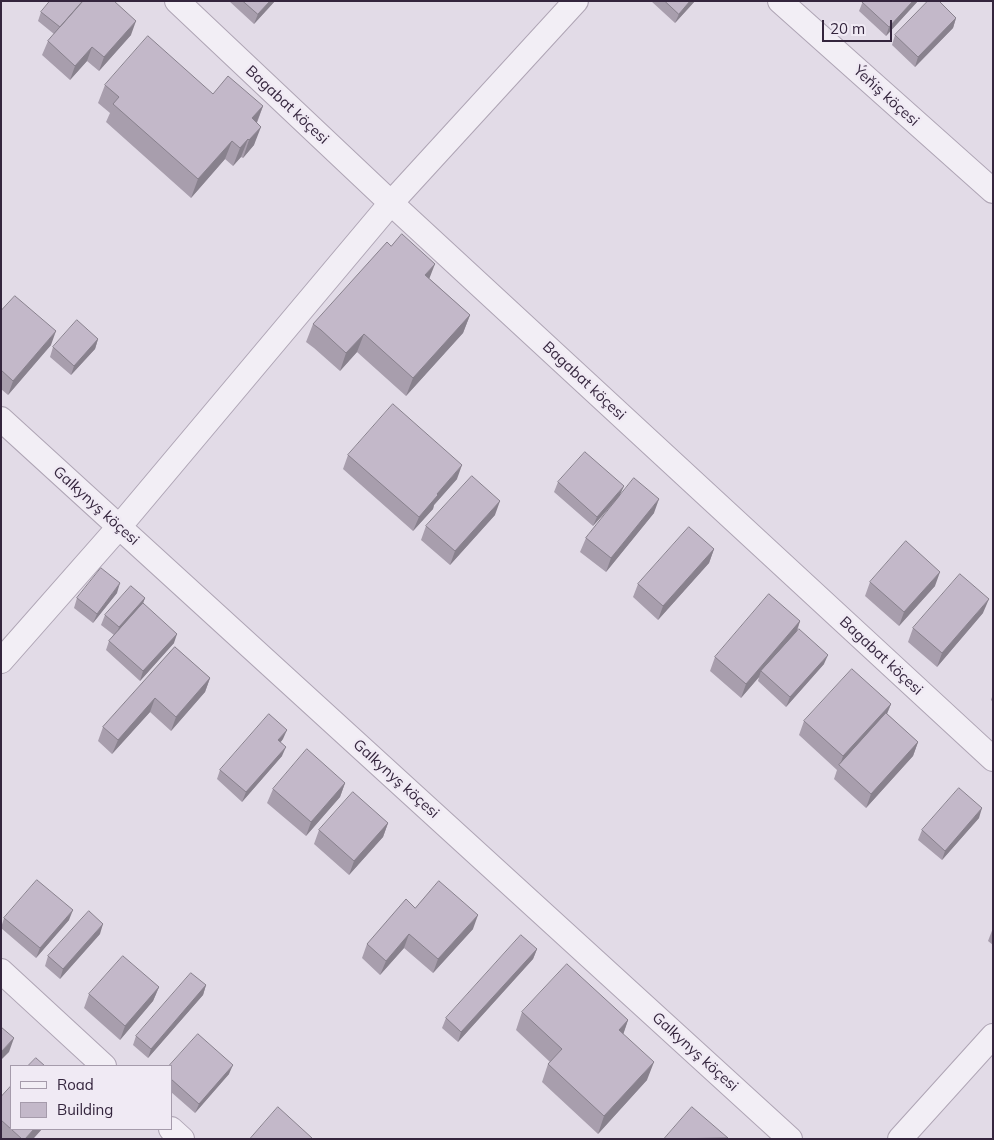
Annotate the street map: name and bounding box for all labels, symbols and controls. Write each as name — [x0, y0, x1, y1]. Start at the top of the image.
scale bar — [824, 10, 894, 42]
text: 20 m — [830, 19, 865, 38]
street label: Bagabat köçesi — [242, 62, 332, 148]
street label: Ýeňiş köçesi — [849, 62, 923, 130]
street label: Bagabat köçesi — [539, 338, 629, 424]
street label: Galkynyş köçesi — [49, 463, 143, 549]
street label: Bagabat köçesi — [836, 613, 926, 699]
street label: Galkynyş köçesi — [349, 736, 443, 822]
street label: Galkynyş köçesi — [648, 1009, 742, 1095]
legend — [10, 1065, 172, 1130]
text: Road — [57, 1075, 94, 1094]
text: Building — [57, 1100, 113, 1119]

